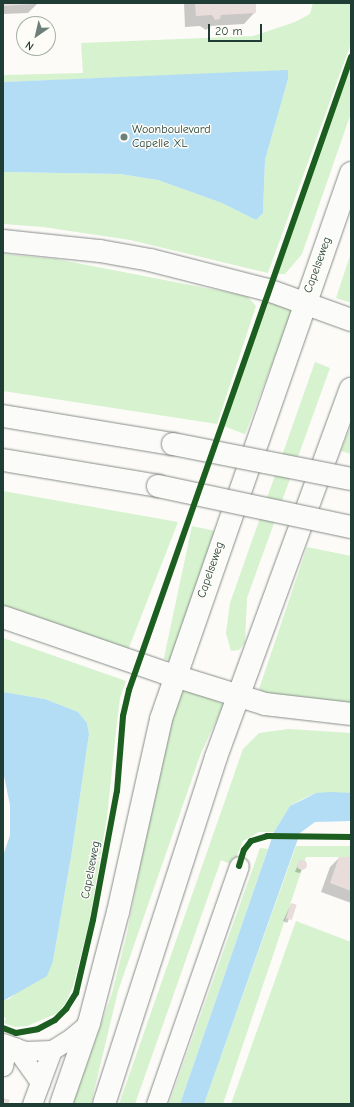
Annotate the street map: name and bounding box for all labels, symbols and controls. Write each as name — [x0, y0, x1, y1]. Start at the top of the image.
north arrow — [16, 16, 56, 56]
scale bar — [210, 16, 264, 42]
text: 20 m — [215, 24, 243, 38]
text: N — [23, 38, 36, 53]
place label: Woonboulevard Capelle XL — [132, 123, 211, 151]
marker: Woonboulevard Capelle XL — [119, 132, 129, 142]
street label: Capelseweg — [301, 235, 335, 295]
street label: Capelseweg — [195, 540, 227, 600]
street label: Capelseweg — [78, 840, 104, 900]

